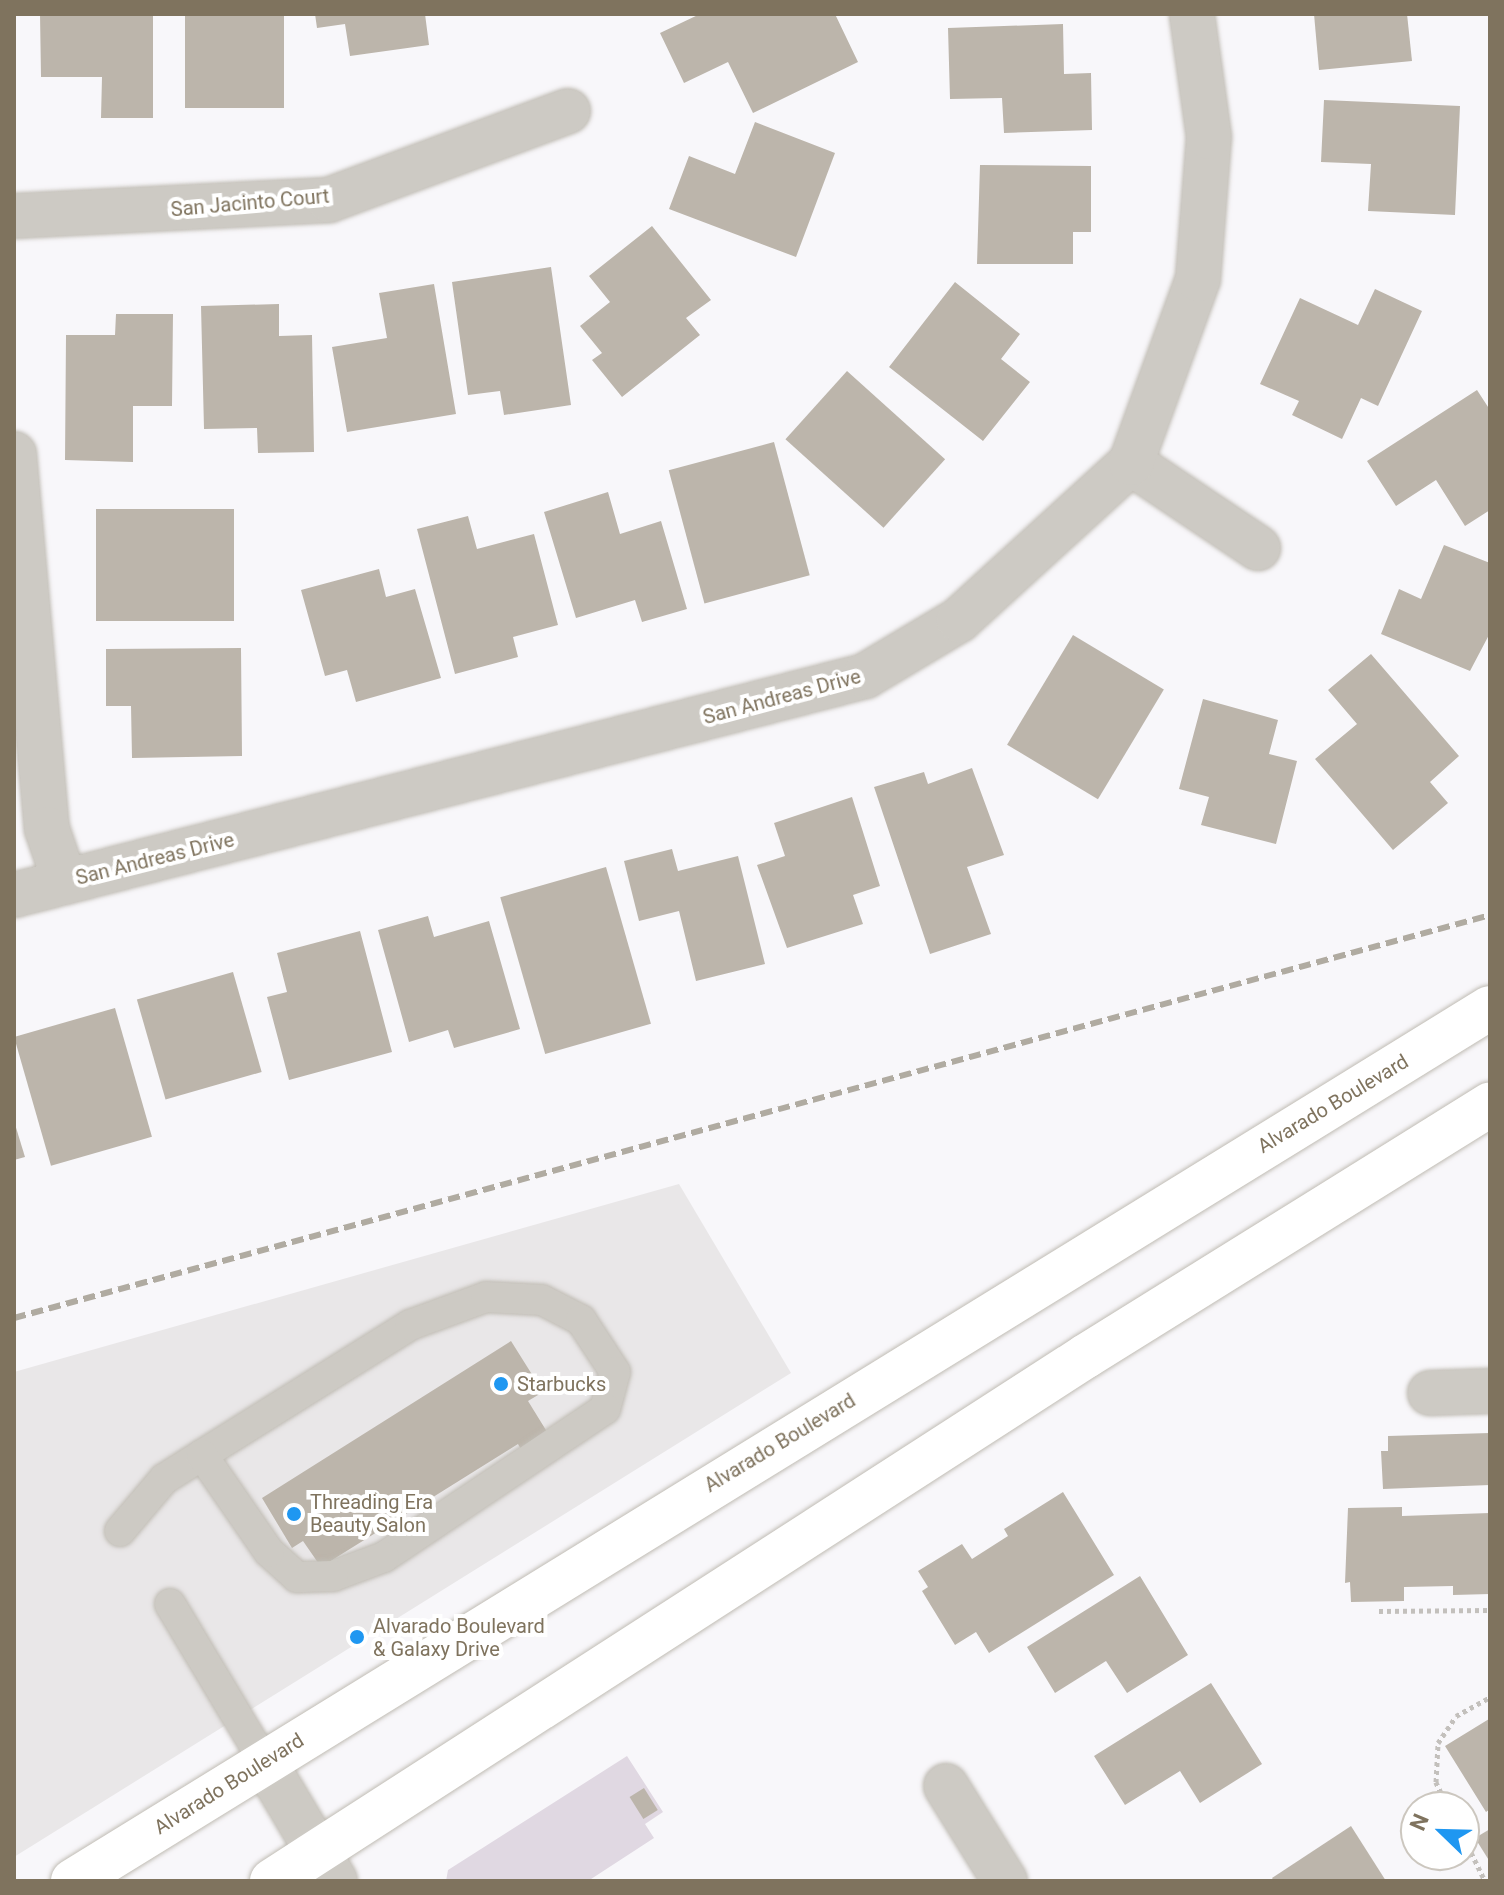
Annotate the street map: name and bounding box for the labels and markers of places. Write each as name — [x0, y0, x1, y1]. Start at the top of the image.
place label: Starbucks — [517, 1372, 606, 1396]
marker: Starbucks — [492, 1375, 510, 1393]
place label: Threading Era Beauty Salon — [310, 1490, 433, 1537]
marker: Threading Era Beauty Salon — [285, 1505, 303, 1523]
place label: Alvarado Boulevard & Galaxy Drive — [373, 1614, 545, 1661]
marker: Alvarado Boulevard & Galaxy Drive — [348, 1628, 366, 1646]

